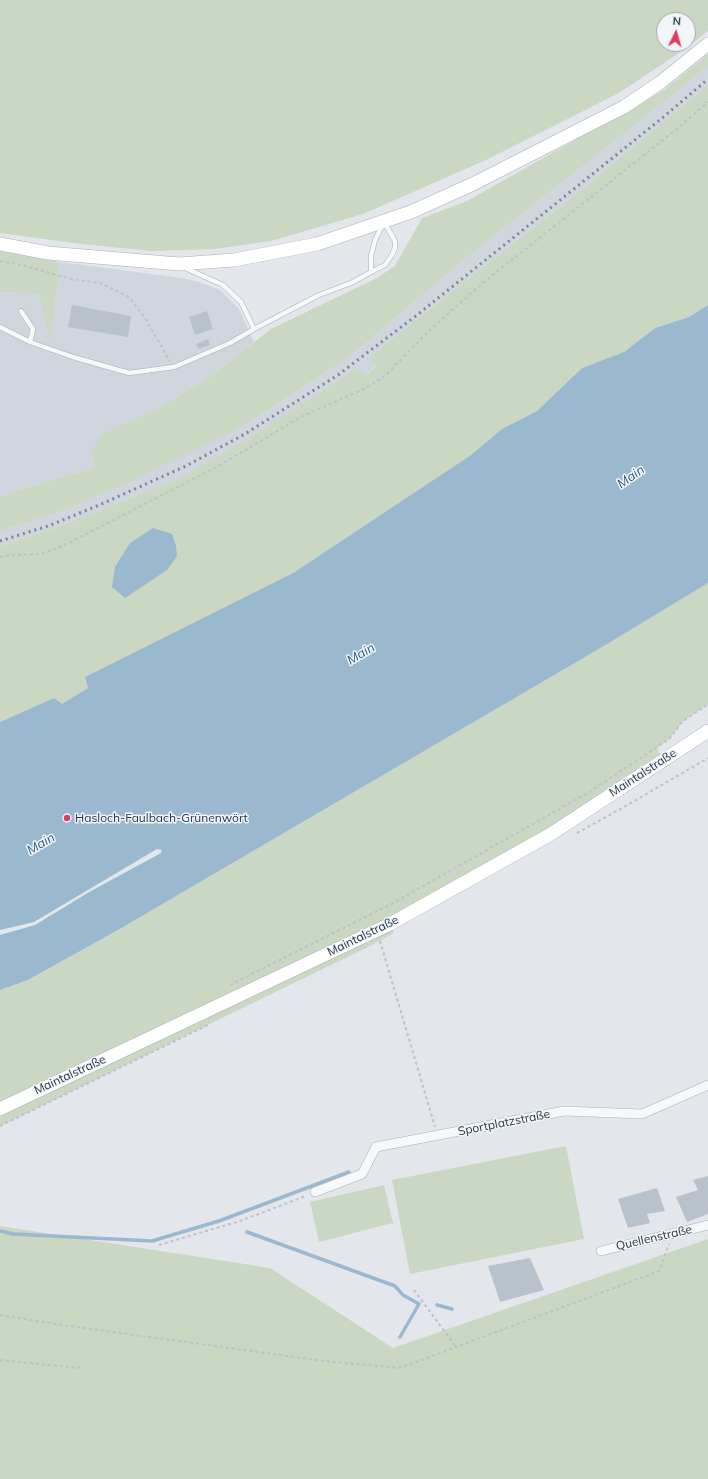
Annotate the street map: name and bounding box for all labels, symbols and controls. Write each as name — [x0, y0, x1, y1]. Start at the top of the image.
north arrow — [656, 12, 696, 52]
text: N — [672, 14, 682, 28]
water label: Main — [614, 462, 648, 492]
water label: Main — [344, 640, 378, 668]
street label: Maintalstraße — [607, 746, 679, 800]
place label: Hasloch-Faulbach-Grünenwört — [75, 811, 248, 825]
marker: Hasloch-Faulbach-Grünenwört — [62, 813, 72, 823]
water label: Main — [24, 830, 58, 858]
street label: Maintalstraße — [325, 913, 401, 959]
street label: Maintalstraße — [32, 1052, 108, 1098]
street label: Sportplatzstraße — [457, 1107, 551, 1139]
street label: Quellenstraße — [615, 1222, 693, 1254]

